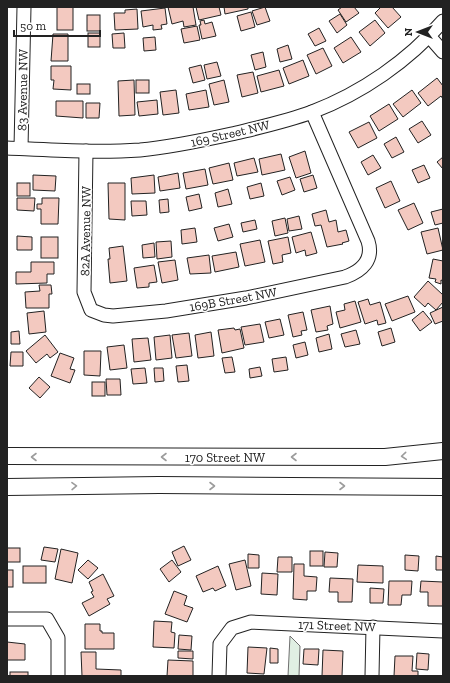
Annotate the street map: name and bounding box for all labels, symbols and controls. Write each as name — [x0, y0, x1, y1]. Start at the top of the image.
scale bar — [14, 12, 100, 38]
north arrow — [398, 12, 438, 52]
text: 50 m — [20, 19, 47, 33]
text: N — [402, 27, 415, 36]
street label: 83 Avenue NW — [14, 48, 31, 131]
street label: 169 Street NW — [189, 117, 272, 150]
street label: 82A Avenue NW — [77, 185, 94, 276]
street label: 169B Street NW — [188, 284, 279, 315]
street label: 170 Street NW — [185, 450, 266, 465]
one-way arrow — [401, 451, 407, 460]
one-way arrow — [31, 452, 37, 461]
one-way arrow — [161, 453, 167, 461]
one-way arrow — [291, 453, 297, 462]
one-way arrow — [71, 482, 77, 490]
one-way arrow — [209, 482, 215, 490]
one-way arrow — [339, 482, 345, 490]
street label: 171 Street NW — [298, 617, 377, 634]

